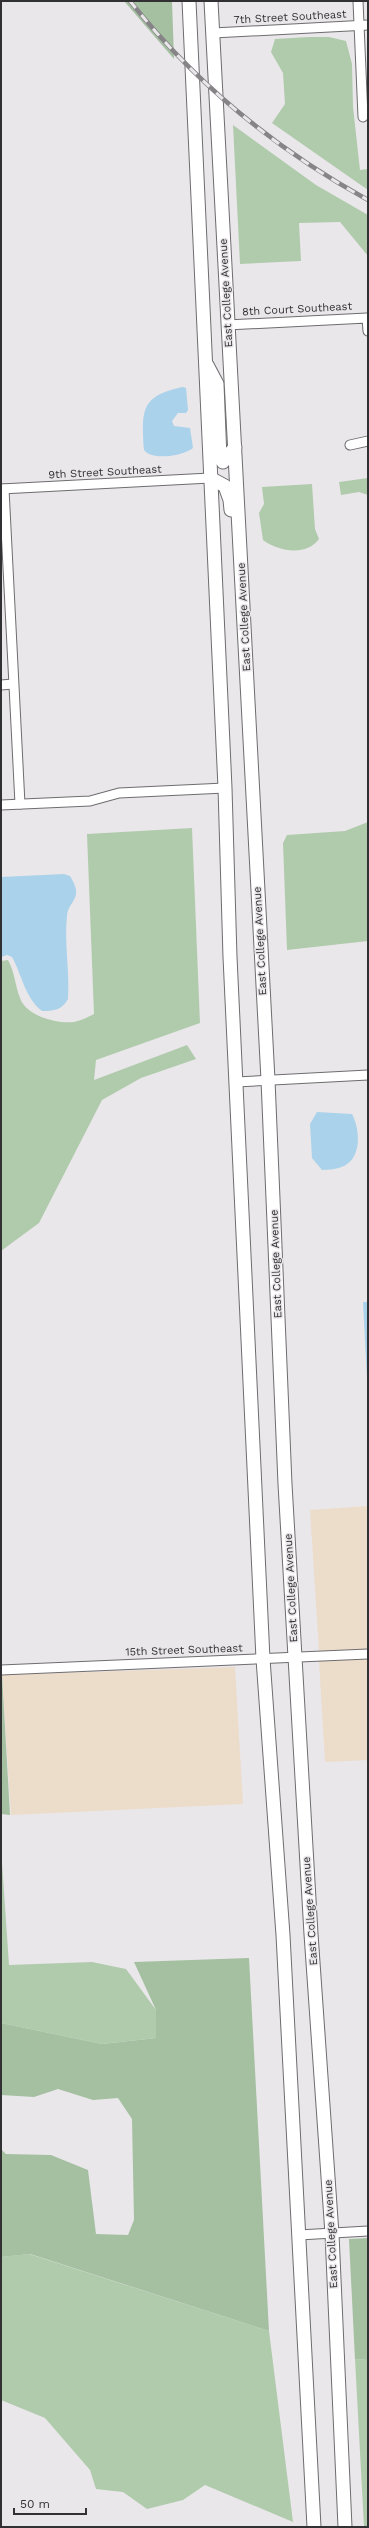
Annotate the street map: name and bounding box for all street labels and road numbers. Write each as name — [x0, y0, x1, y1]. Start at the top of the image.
street label: 7th Street Southeast — [233, 8, 347, 26]
street label: East College Avenue — [217, 238, 235, 348]
street label: 8th Court Southeast — [242, 300, 353, 318]
street label: 9th Street Southeast — [48, 463, 162, 481]
street label: East College Avenue — [235, 562, 253, 672]
street label: East College Avenue — [251, 886, 269, 996]
street label: East College Avenue — [268, 1209, 284, 1319]
street label: East College Avenue — [282, 1533, 300, 1643]
street label: 15th Street Southeast — [125, 1641, 243, 1659]
street label: East College Avenue — [300, 1856, 320, 1966]
street label: East College Avenue — [322, 2179, 340, 2289]

